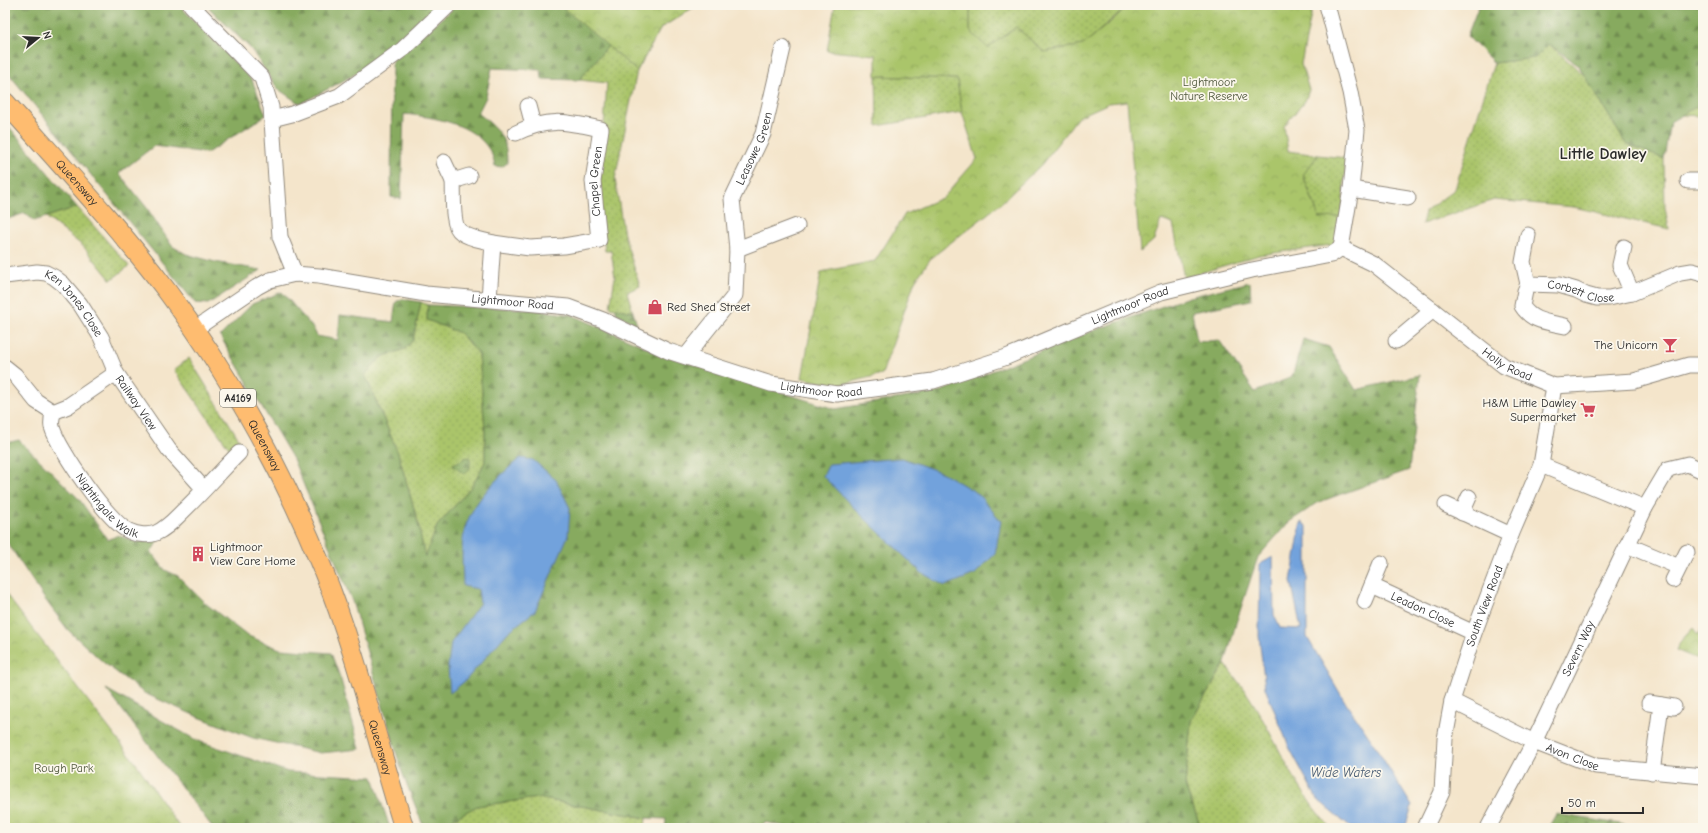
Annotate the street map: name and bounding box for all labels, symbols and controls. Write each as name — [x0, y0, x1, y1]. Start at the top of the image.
north arrow — [18, 18, 58, 58]
text: N — [40, 30, 54, 40]
park label: Lightmoor Nature Reserve — [1170, 75, 1248, 103]
street label: Leasowe Green — [733, 111, 775, 187]
street label: Chapel Green — [586, 145, 605, 217]
district label: Little Dawley — [1560, 145, 1647, 163]
street label: Queensway — [53, 157, 101, 209]
street label: Ken Jones Close — [43, 267, 106, 339]
street label: Corbett Close — [1547, 278, 1616, 305]
street label: Lightmoor Road — [1089, 283, 1170, 327]
street label: Lightmoor Road — [471, 291, 554, 313]
shop icon: Red Shed Street — [646, 298, 664, 316]
place label: Red Shed Street — [667, 300, 750, 314]
bar icon: The Unicorn — [1661, 336, 1679, 354]
place label: The Unicorn — [1594, 338, 1658, 352]
street label: Holly Road — [1479, 345, 1534, 384]
street label: Railway View — [113, 373, 161, 433]
street label: Lightmoor Road — [780, 379, 863, 401]
road number: A4169 — [220, 389, 256, 407]
place label: H&M Little Dawley Supermarket — [1482, 396, 1577, 424]
supermarket icon: H&M Little Dawley Supermarket — [1579, 401, 1597, 419]
street label: Queensway — [245, 417, 284, 474]
street label: Nightingale Walk — [73, 470, 140, 541]
place label: Lightmoor View Care Home — [210, 540, 295, 568]
building icon: Lightmoor View Care Home — [189, 545, 207, 563]
street label: South View Road — [1463, 563, 1506, 648]
street label: Leadon Close — [1389, 589, 1457, 630]
street label: Severn Way — [1559, 618, 1598, 679]
street label: Queensway — [366, 718, 395, 777]
street label: Avon Close — [1544, 740, 1601, 774]
park label: Rough Park — [34, 761, 94, 775]
water label: Wide Waters — [1311, 765, 1382, 780]
scale bar — [1562, 789, 1643, 815]
text: 50 m — [1568, 796, 1596, 810]

